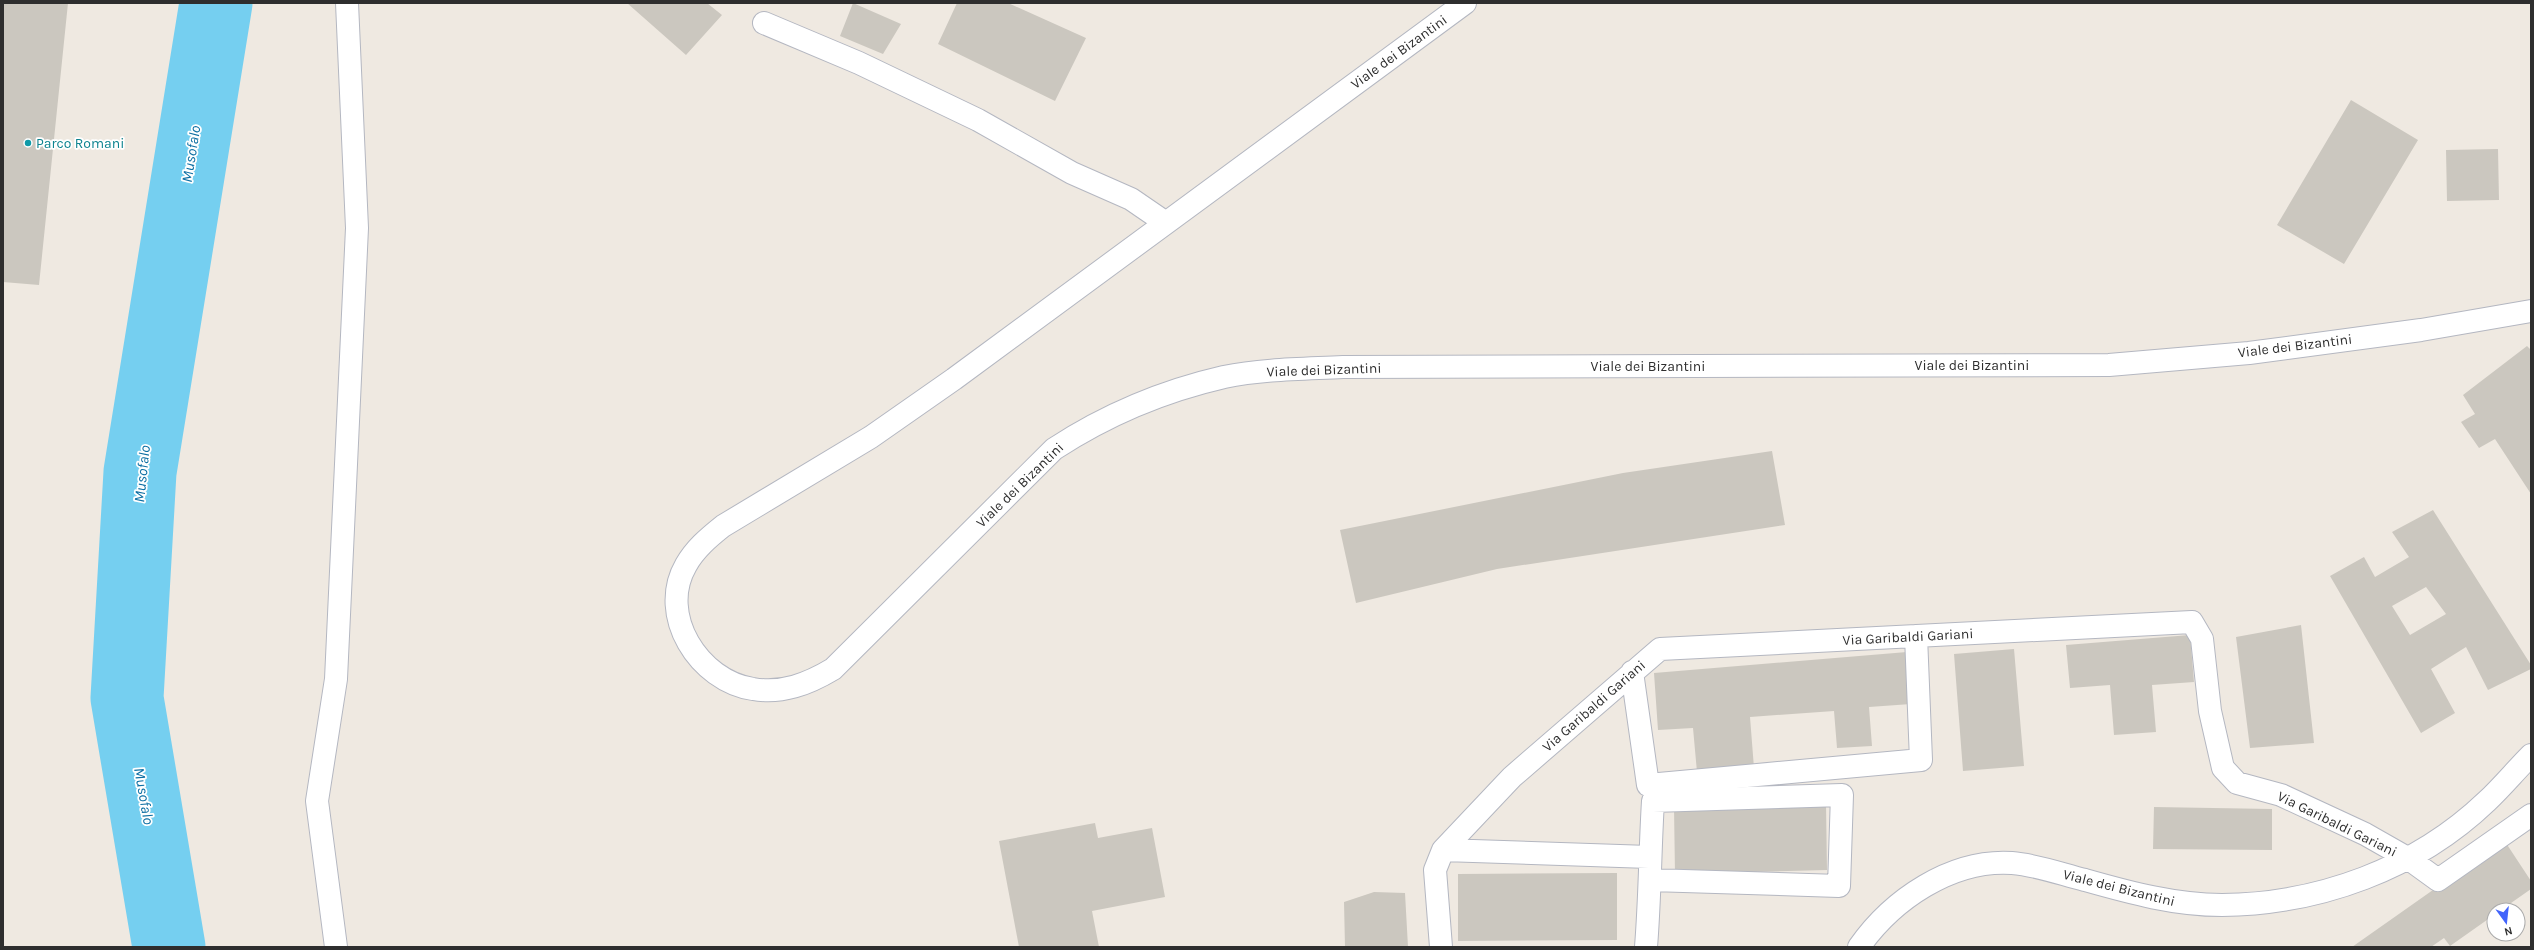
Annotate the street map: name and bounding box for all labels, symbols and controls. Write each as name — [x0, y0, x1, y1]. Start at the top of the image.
street label: Viale dei Bizantini — [1348, 11, 1450, 93]
water label: Musofalo — [178, 124, 204, 184]
place label: Parco Romani — [36, 135, 124, 152]
marker: Parco Romani — [23, 138, 33, 148]
street label: Viale dei Bizantini — [2237, 331, 2353, 361]
street label: Viale dei Bizantini — [1915, 357, 2029, 374]
street label: Viale dei Bizantini — [1591, 358, 1705, 375]
street label: Viale dei Bizantini — [1266, 360, 1382, 380]
street label: Viale dei Bizantini — [973, 439, 1067, 531]
water label: Musofalo — [130, 444, 154, 503]
street label: Via Garibaldi Gariani — [1842, 625, 1974, 649]
street label: Via Garibaldi Gariani — [1539, 657, 1649, 755]
water label: Musofalo — [130, 766, 158, 826]
street label: Via Garibaldi Gariani — [2274, 788, 2400, 860]
street label: Viale dei Bizantini — [2061, 866, 2177, 910]
north arrow — [2486, 902, 2526, 942]
text: N — [2503, 924, 2514, 938]

